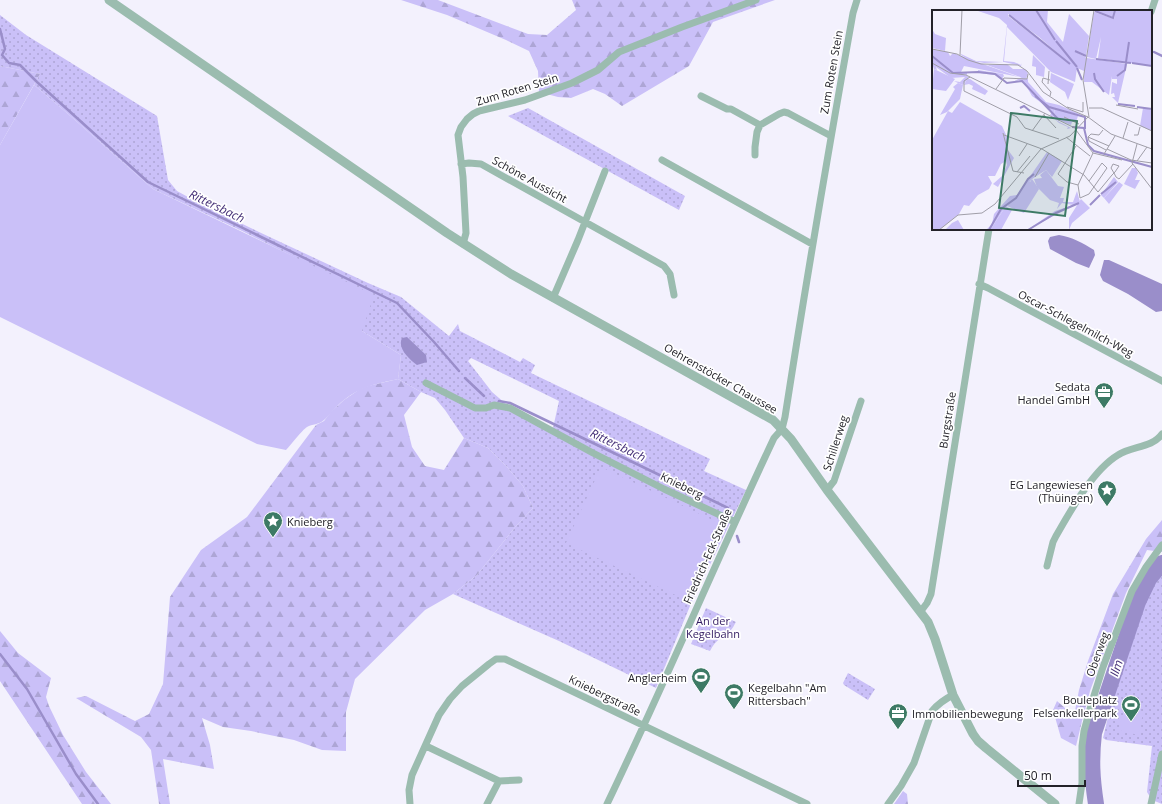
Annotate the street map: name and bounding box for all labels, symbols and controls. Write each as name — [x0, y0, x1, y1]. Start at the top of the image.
inset map — [932, 10, 1152, 230]
street label: Zum Roten Stein — [816, 29, 846, 115]
street label: Zum Roten Stein — [474, 69, 560, 109]
street label: Schöne Aussicht — [490, 152, 570, 206]
water label: Rittersbach — [186, 185, 248, 227]
street label: Oscar-Schlegelmilch-Weg — [1016, 286, 1136, 360]
street label: Oehrenstöcker Chaussee — [662, 339, 780, 417]
place label: Sedata Handel GmbH — [1017, 379, 1090, 407]
office icon: Sedata Handel GmbH — [1093, 381, 1115, 409]
street label: Burgstraße — [935, 391, 959, 449]
street label: Schillerweg — [819, 413, 851, 473]
water label: Rittersbach — [587, 424, 649, 466]
street label: Knieberg — [658, 468, 706, 502]
place label: EG Langewiesen (Thüingen) — [1010, 477, 1093, 505]
place icon: EG Langewiesen (Thüingen) — [1096, 479, 1118, 507]
street label: Friedrich-Eck-Straße — [679, 506, 735, 606]
place icon: Knieberg — [262, 510, 284, 538]
place label: Knieberg — [287, 514, 333, 529]
park label: An der Kegelbahn — [686, 613, 740, 641]
street label: Oberweg — [1082, 630, 1112, 678]
water label: Ilm — [1105, 657, 1127, 679]
sports icon: Anglerheim — [690, 666, 712, 694]
place label: Anglerheim — [628, 670, 687, 685]
street label: Kniebergstraße — [566, 671, 644, 719]
place label: Kegelbahn "Am Rittersbach" — [748, 680, 827, 708]
sports icon: Kegelbahn "Am Rittersbach" — [723, 682, 745, 710]
place label: Bouleplatz Felsenkellerpark — [1033, 692, 1117, 720]
sports icon: Bouleplatz Felsenkellerpark — [1120, 694, 1142, 722]
office icon: Immobilienbewegung — [887, 702, 909, 730]
place label: Immobilienbewegung — [912, 706, 1023, 721]
scale bar — [1018, 762, 1085, 788]
text: 50 m — [1024, 767, 1052, 784]

